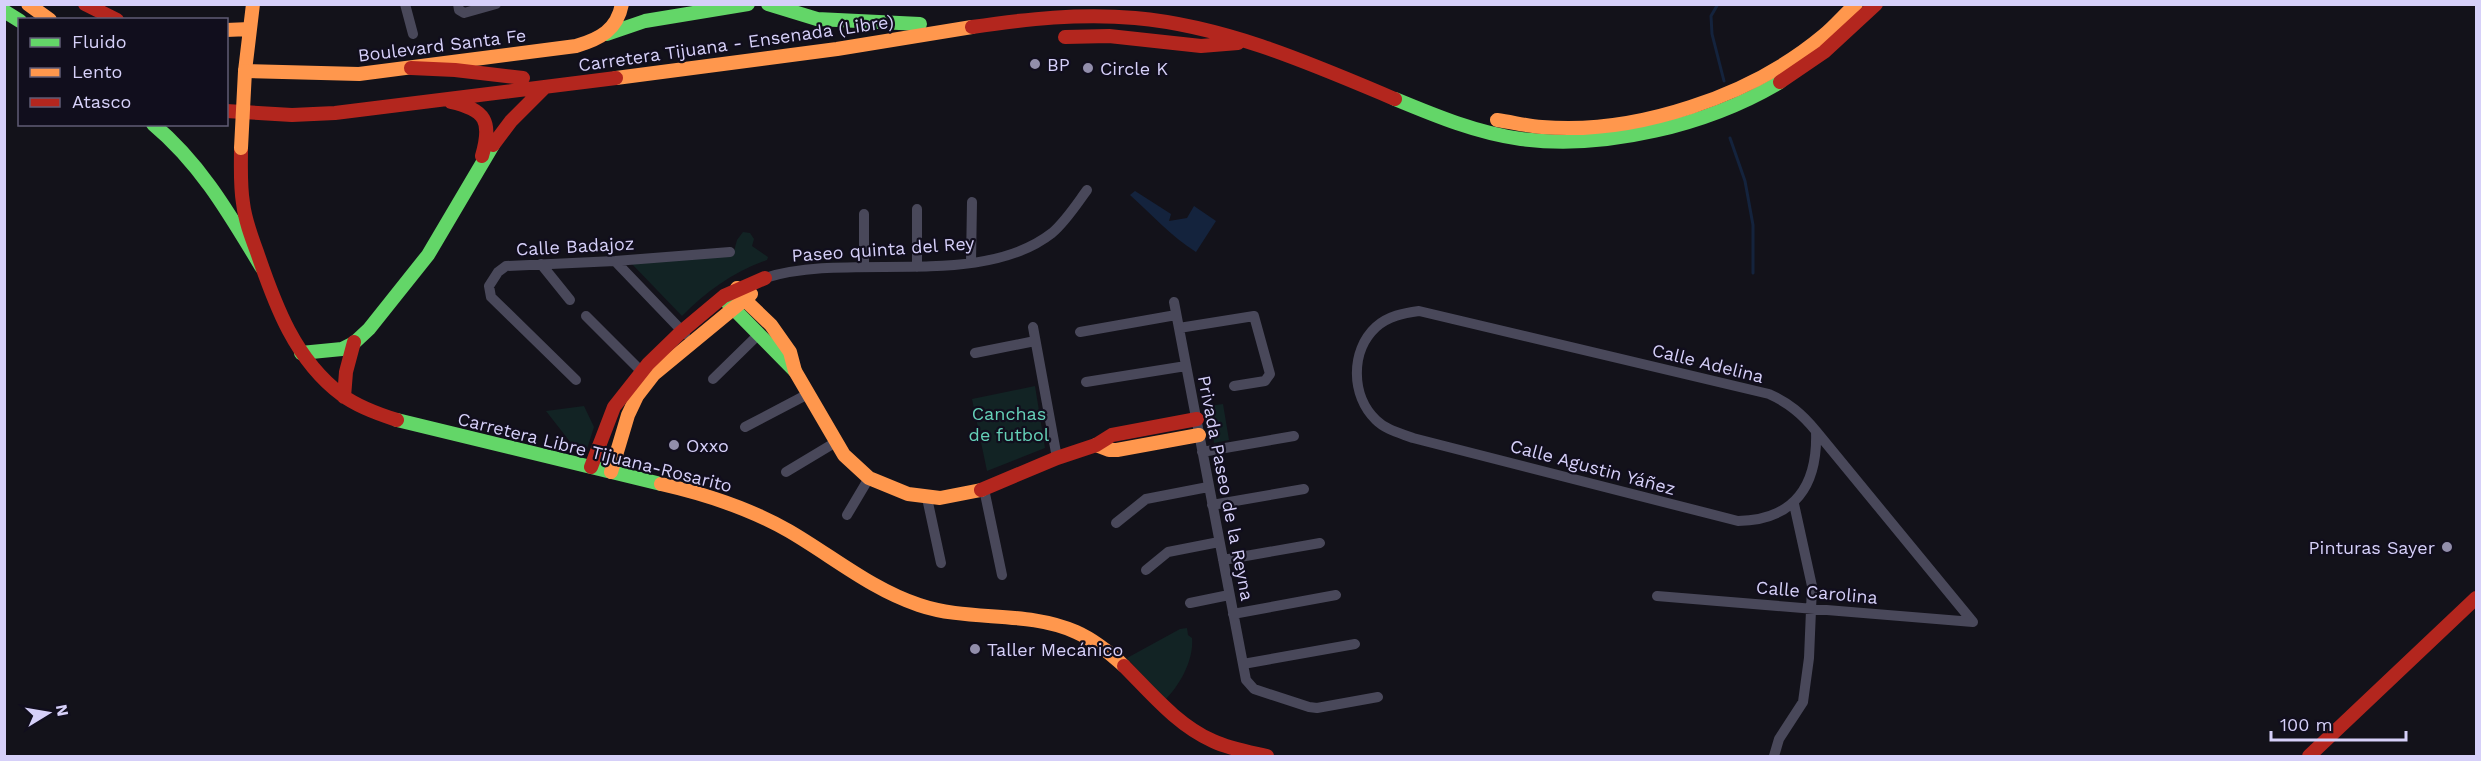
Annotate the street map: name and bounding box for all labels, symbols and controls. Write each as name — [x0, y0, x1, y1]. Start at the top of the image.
street label: Carretera Tijuana - Ensenada (Libre) — [577, 10, 895, 76]
legend — [18, 18, 228, 126]
street label: Boulevard Santa Fe — [357, 24, 527, 66]
text: Fluido — [72, 31, 126, 52]
place label: BP — [1047, 54, 1070, 75]
marker: BP — [1028, 57, 1042, 71]
place label: Circle K — [1100, 58, 1168, 79]
text: Lento — [72, 61, 122, 82]
marker: Circle K — [1081, 61, 1095, 75]
text: Atasco — [72, 91, 131, 112]
street label: Calle Badajoz — [515, 232, 635, 260]
street label: Paseo quinta del Rey — [791, 232, 976, 266]
street label: Calle Adelina — [1650, 339, 1766, 387]
street label: Privada Paseo de la Reyna — [1194, 374, 1258, 602]
park label: Canchas de futbol — [969, 403, 1050, 445]
street label: Carretera Libre Tijuana-Rosarito — [456, 408, 734, 496]
place label: Oxxo — [686, 435, 729, 456]
street label: Calle Agustin Yáñez — [1508, 435, 1678, 499]
marker: Oxxo — [667, 438, 681, 452]
place label: Pinturas Sayer — [2309, 537, 2435, 558]
marker: Pinturas Sayer — [2440, 540, 2454, 554]
street label: Calle Carolina — [1755, 576, 1879, 608]
place label: Taller Mecánico — [987, 639, 1123, 660]
marker: Taller Mecánico — [968, 642, 982, 656]
north arrow — [18, 683, 78, 743]
text: N — [52, 703, 73, 718]
scale bar — [2271, 704, 2406, 742]
text: 100 m — [2280, 714, 2333, 735]

